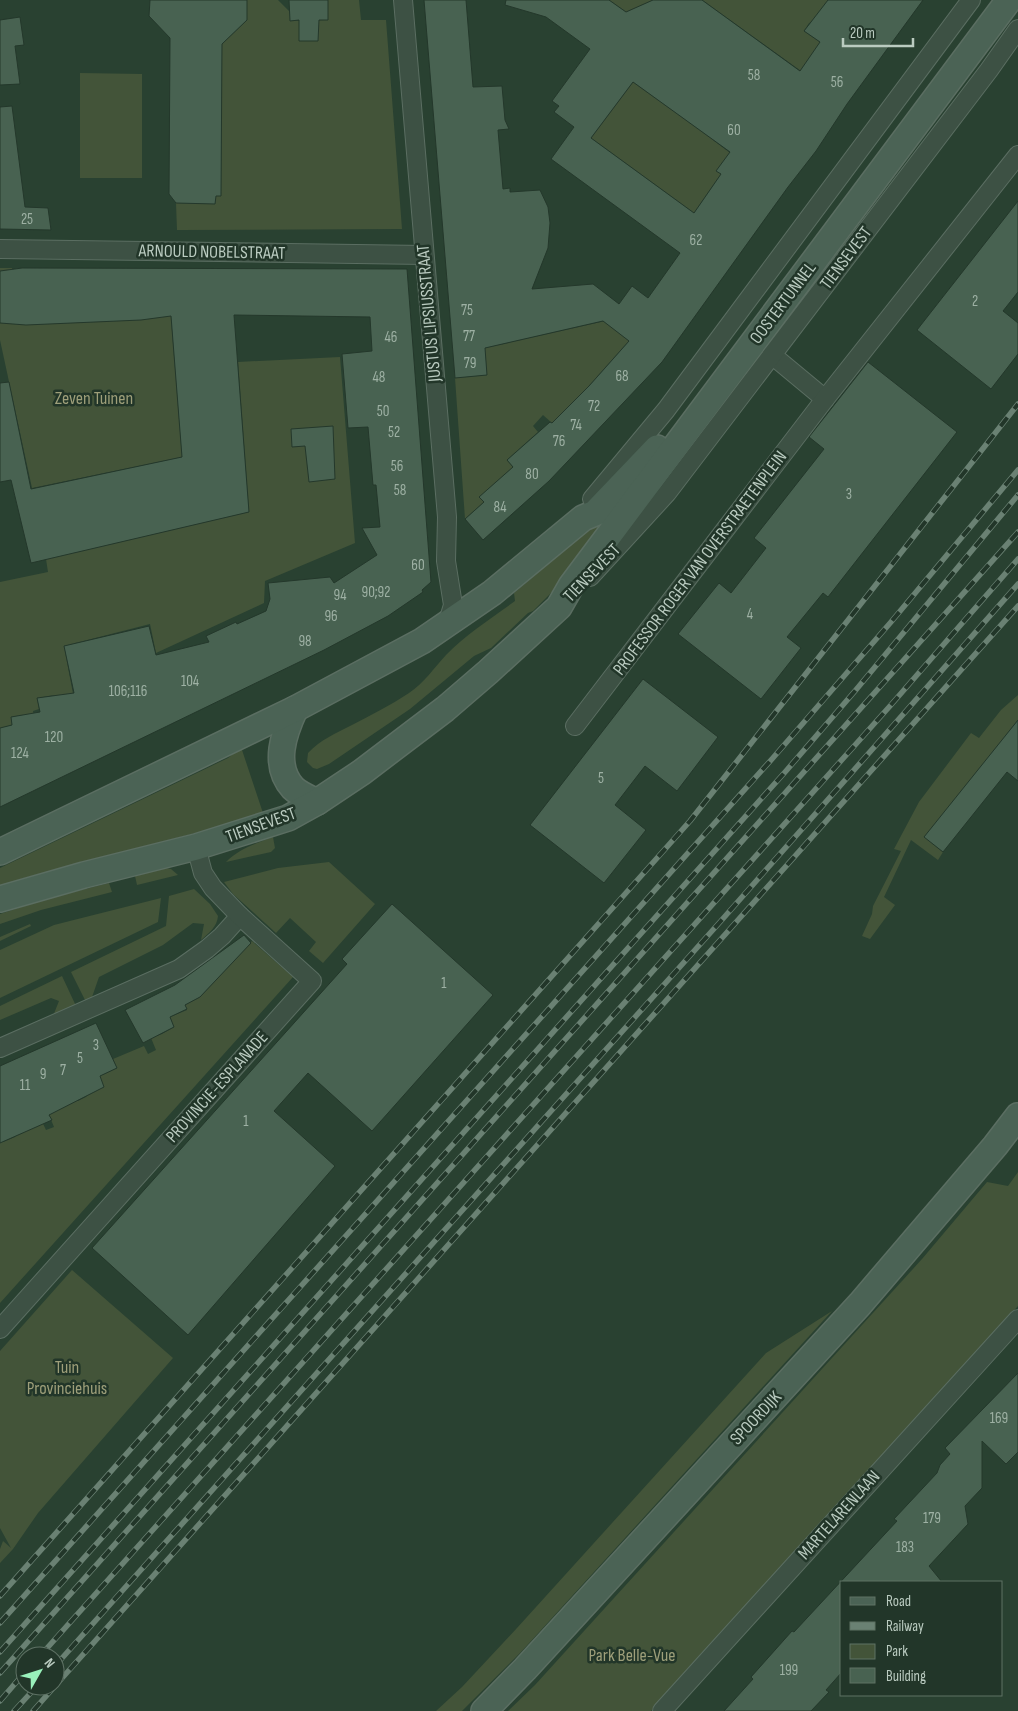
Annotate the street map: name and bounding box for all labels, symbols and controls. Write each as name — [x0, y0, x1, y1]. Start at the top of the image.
scale bar — [843, 15, 913, 47]
text: 20 m — [850, 24, 875, 43]
house number: 58 — [748, 66, 760, 85]
house number: 56 — [831, 73, 843, 92]
house number: 60 — [727, 121, 741, 140]
house number: 25 — [21, 210, 33, 229]
street label: TIENSEVEST — [816, 223, 876, 293]
house number: 62 — [690, 231, 702, 250]
street label: ARNOULD NOBELSTRAAT — [137, 240, 286, 264]
street label: JUSTUS LIPSIUSSTRAAT — [413, 243, 446, 384]
street label: OOSTERTUNNEL — [746, 258, 821, 348]
house number: 2 — [972, 292, 978, 311]
house number: 75 — [461, 301, 473, 320]
house number: 77 — [463, 327, 475, 346]
house number: 46 — [385, 328, 397, 347]
house number: 79 — [464, 354, 476, 373]
house number: 68 — [615, 367, 629, 386]
house number: 48 — [373, 368, 385, 387]
park label: Zeven Tuinen — [55, 388, 133, 409]
house number: 72 — [588, 397, 600, 416]
house number: 50 — [377, 402, 389, 421]
house number: 74 — [570, 416, 582, 435]
house number: 52 — [388, 423, 400, 442]
house number: 76 — [553, 432, 565, 451]
street label: PROFESSOR ROGER VAN OVERSTRAETENPLEIN — [609, 447, 791, 679]
house number: 56 — [391, 457, 403, 476]
house number: 80 — [525, 465, 539, 484]
house number: 58 — [394, 481, 406, 500]
house number: 3 — [846, 485, 852, 504]
house number: 84 — [493, 498, 507, 517]
street label: TIENSEVEST — [559, 539, 625, 607]
house number: 60 — [411, 556, 425, 575]
house number: 90;92 — [362, 583, 390, 602]
house number: 94 — [334, 586, 346, 605]
house number: 4 — [747, 605, 753, 624]
house number: 96 — [324, 607, 338, 626]
house number: 98 — [298, 632, 312, 651]
house number: 104 — [181, 672, 199, 691]
house number: 106;116 — [109, 682, 147, 701]
house number: 120 — [45, 728, 63, 747]
house number: 124 — [11, 744, 29, 763]
house number: 5 — [598, 769, 604, 788]
street label: TIENSEVEST — [223, 803, 299, 847]
house number: 1 — [441, 974, 447, 993]
street label: PROVINCIE-ESPLANADE — [162, 1027, 272, 1147]
house number: 3 — [93, 1036, 99, 1055]
house number: 5 — [77, 1049, 83, 1068]
house number: 7 — [60, 1061, 66, 1080]
house number: 9 — [40, 1065, 46, 1084]
house number: 11 — [20, 1076, 31, 1095]
house number: 1 — [243, 1112, 249, 1131]
park label: Tuin Provinciehuis — [27, 1357, 107, 1399]
street label: SPOORDIJK — [726, 1386, 787, 1449]
house number: 169 — [990, 1409, 1008, 1428]
street label: MARTELARENLAAN — [794, 1466, 884, 1564]
house number: 179 — [923, 1509, 941, 1528]
house number: 183 — [896, 1538, 914, 1557]
legend — [840, 1581, 1003, 1696]
text: Road — [886, 1592, 911, 1611]
text: Railway — [886, 1617, 924, 1636]
text: Park — [886, 1642, 908, 1661]
park label: Park Belle-Vue — [588, 1645, 676, 1666]
north arrow — [15, 1646, 65, 1696]
text: N — [41, 1655, 59, 1671]
house number: 199 — [780, 1661, 798, 1680]
text: Building — [886, 1667, 926, 1686]

